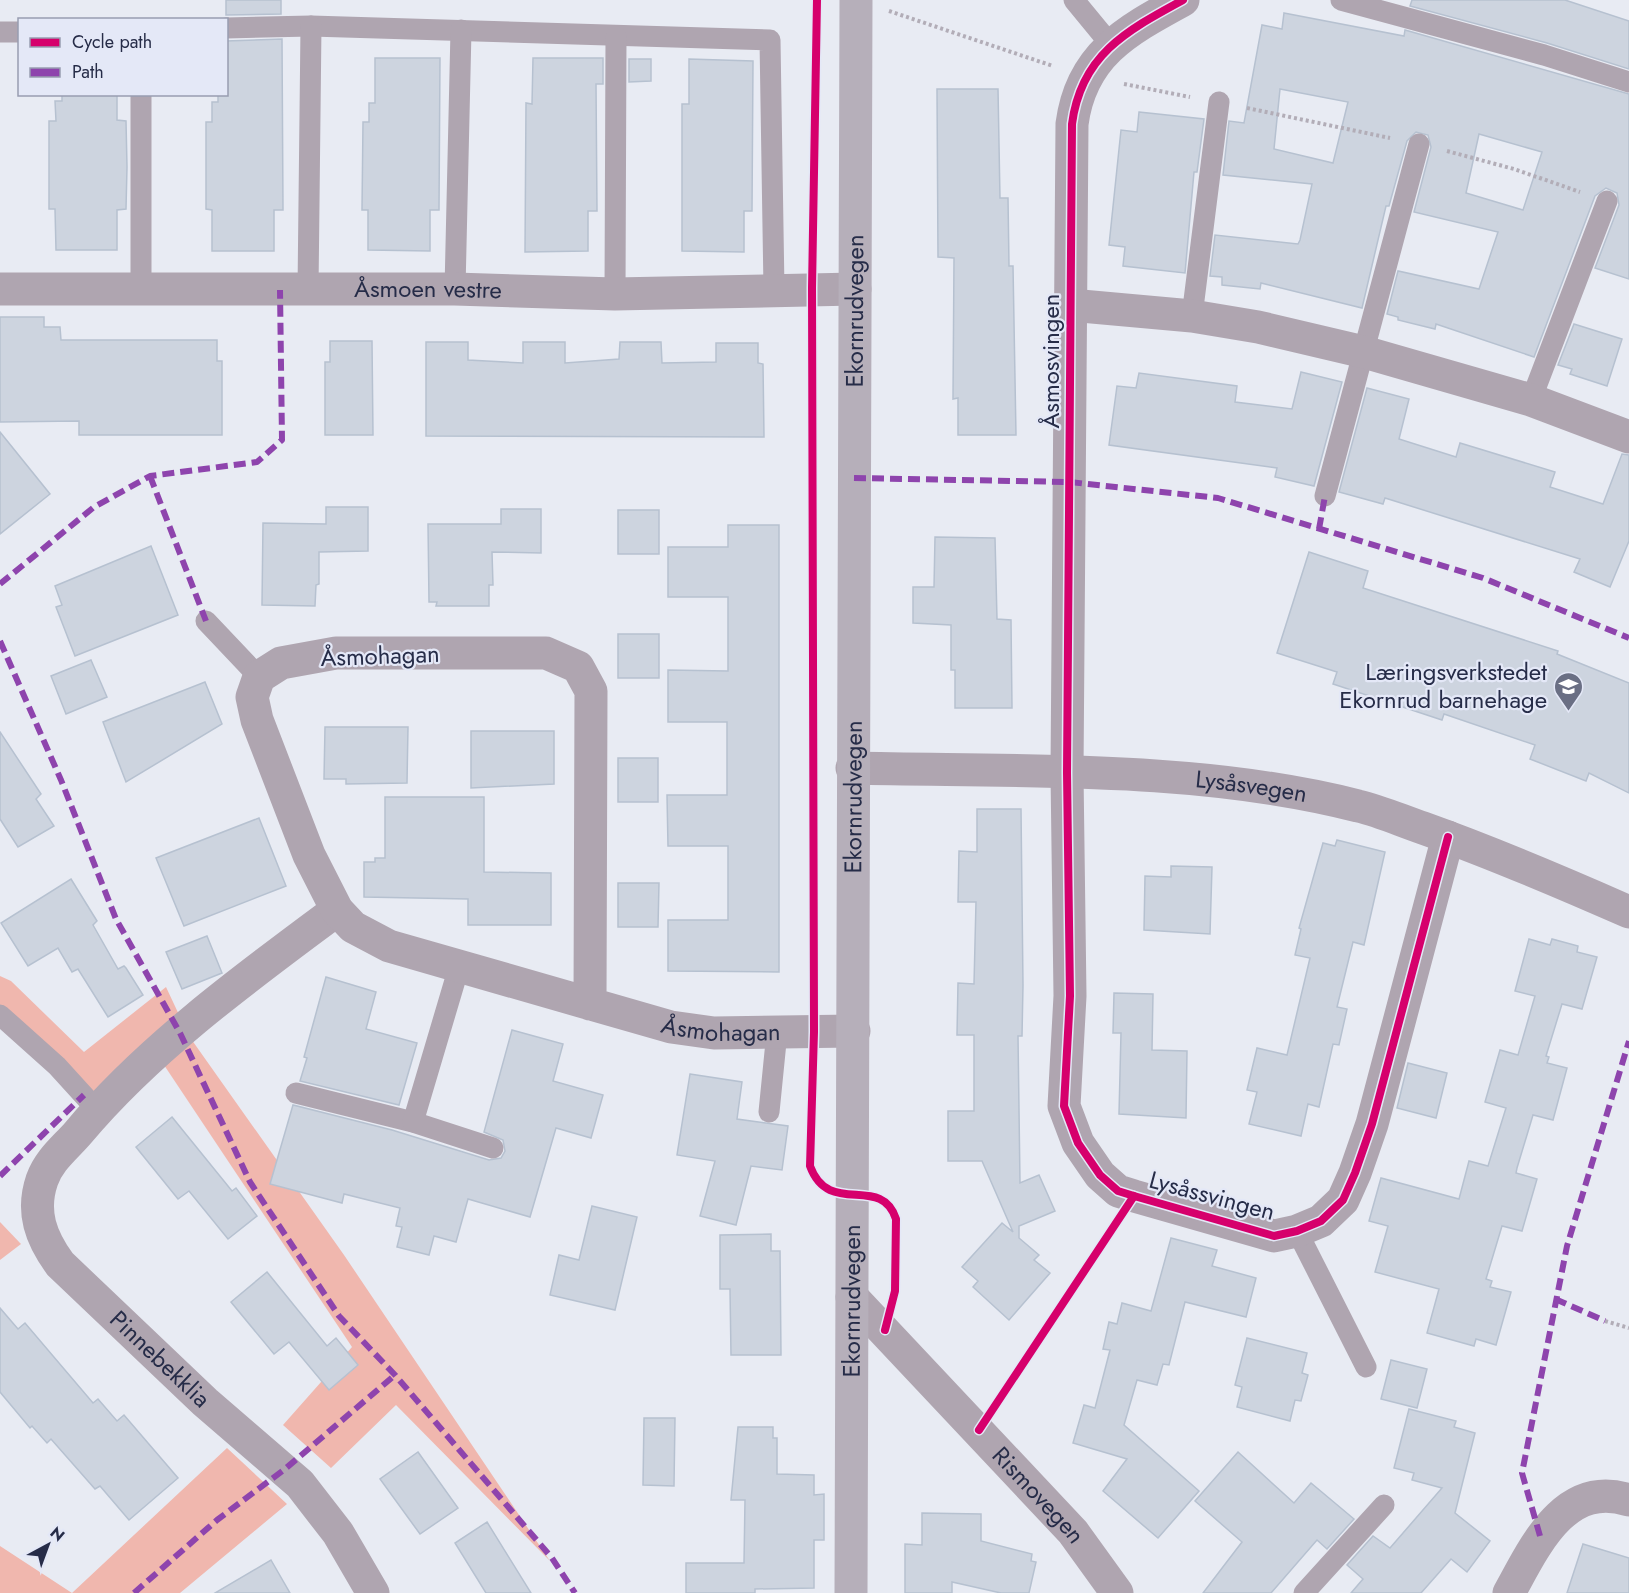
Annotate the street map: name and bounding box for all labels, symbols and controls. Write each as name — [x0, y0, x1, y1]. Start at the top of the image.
legend — [18, 18, 228, 96]
text: Cycle path — [72, 29, 152, 55]
text: Path — [72, 59, 104, 85]
street label: Ekornrudvegen — [837, 234, 872, 388]
street label: Åsmoen vestre — [354, 271, 502, 307]
street label: Åsmosvingen — [1033, 294, 1068, 428]
street label: Åsmohagan — [320, 636, 440, 675]
place label: Læringsverkstedet Ekornrud barnehage — [1339, 654, 1547, 717]
school or university icon: Læringsverkstedet Ekornrud barnehage — [1552, 670, 1584, 712]
street label: Ekornrudvegen — [835, 720, 871, 874]
street label: Lysåsvegen — [1194, 761, 1310, 811]
street label: Åsmohagan — [657, 1007, 781, 1050]
street label: Lysåssvingen — [1145, 1162, 1279, 1229]
street label: Ekornrudvegen — [834, 1224, 869, 1378]
street label: Pinnebekklia — [102, 1302, 219, 1415]
street label: Rismovegen — [984, 1438, 1094, 1550]
north arrow — [18, 1515, 78, 1575]
text: N — [45, 1521, 70, 1547]

